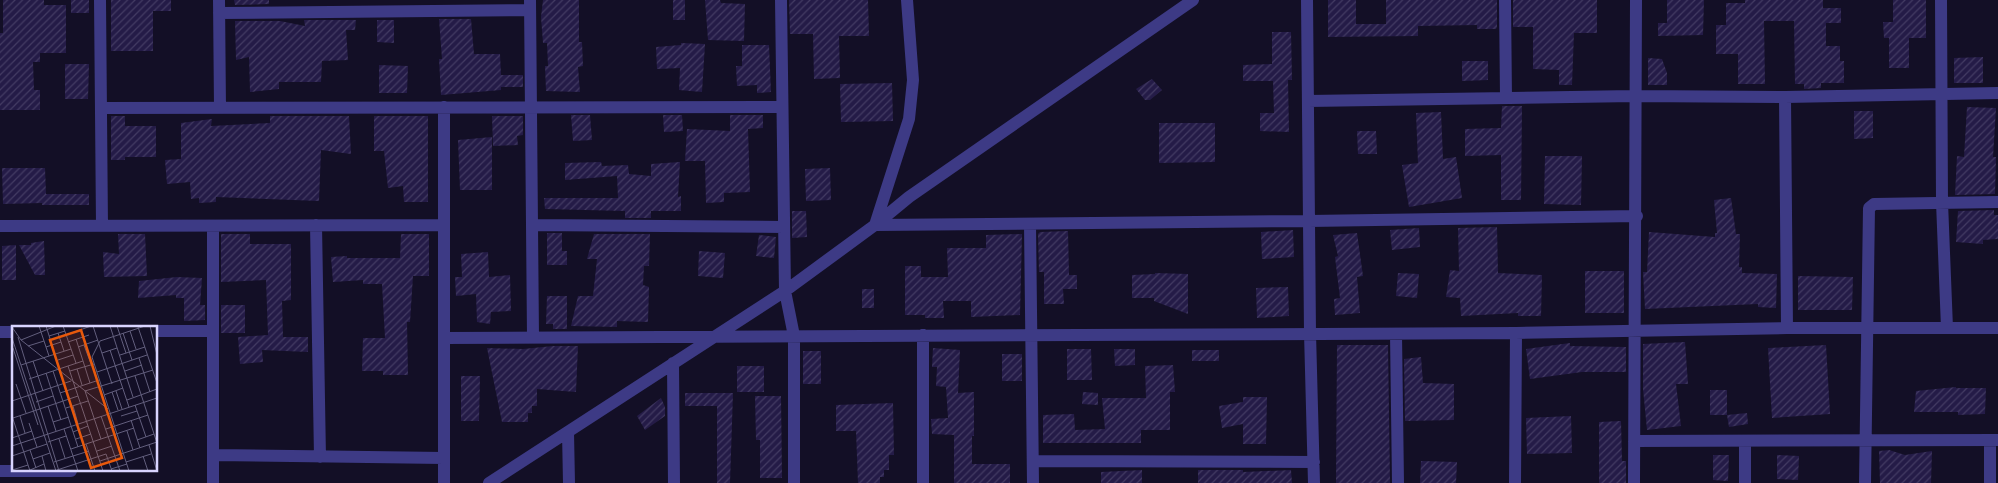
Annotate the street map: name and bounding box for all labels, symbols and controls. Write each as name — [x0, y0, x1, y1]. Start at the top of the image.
inset map — [12, 326, 158, 470]

